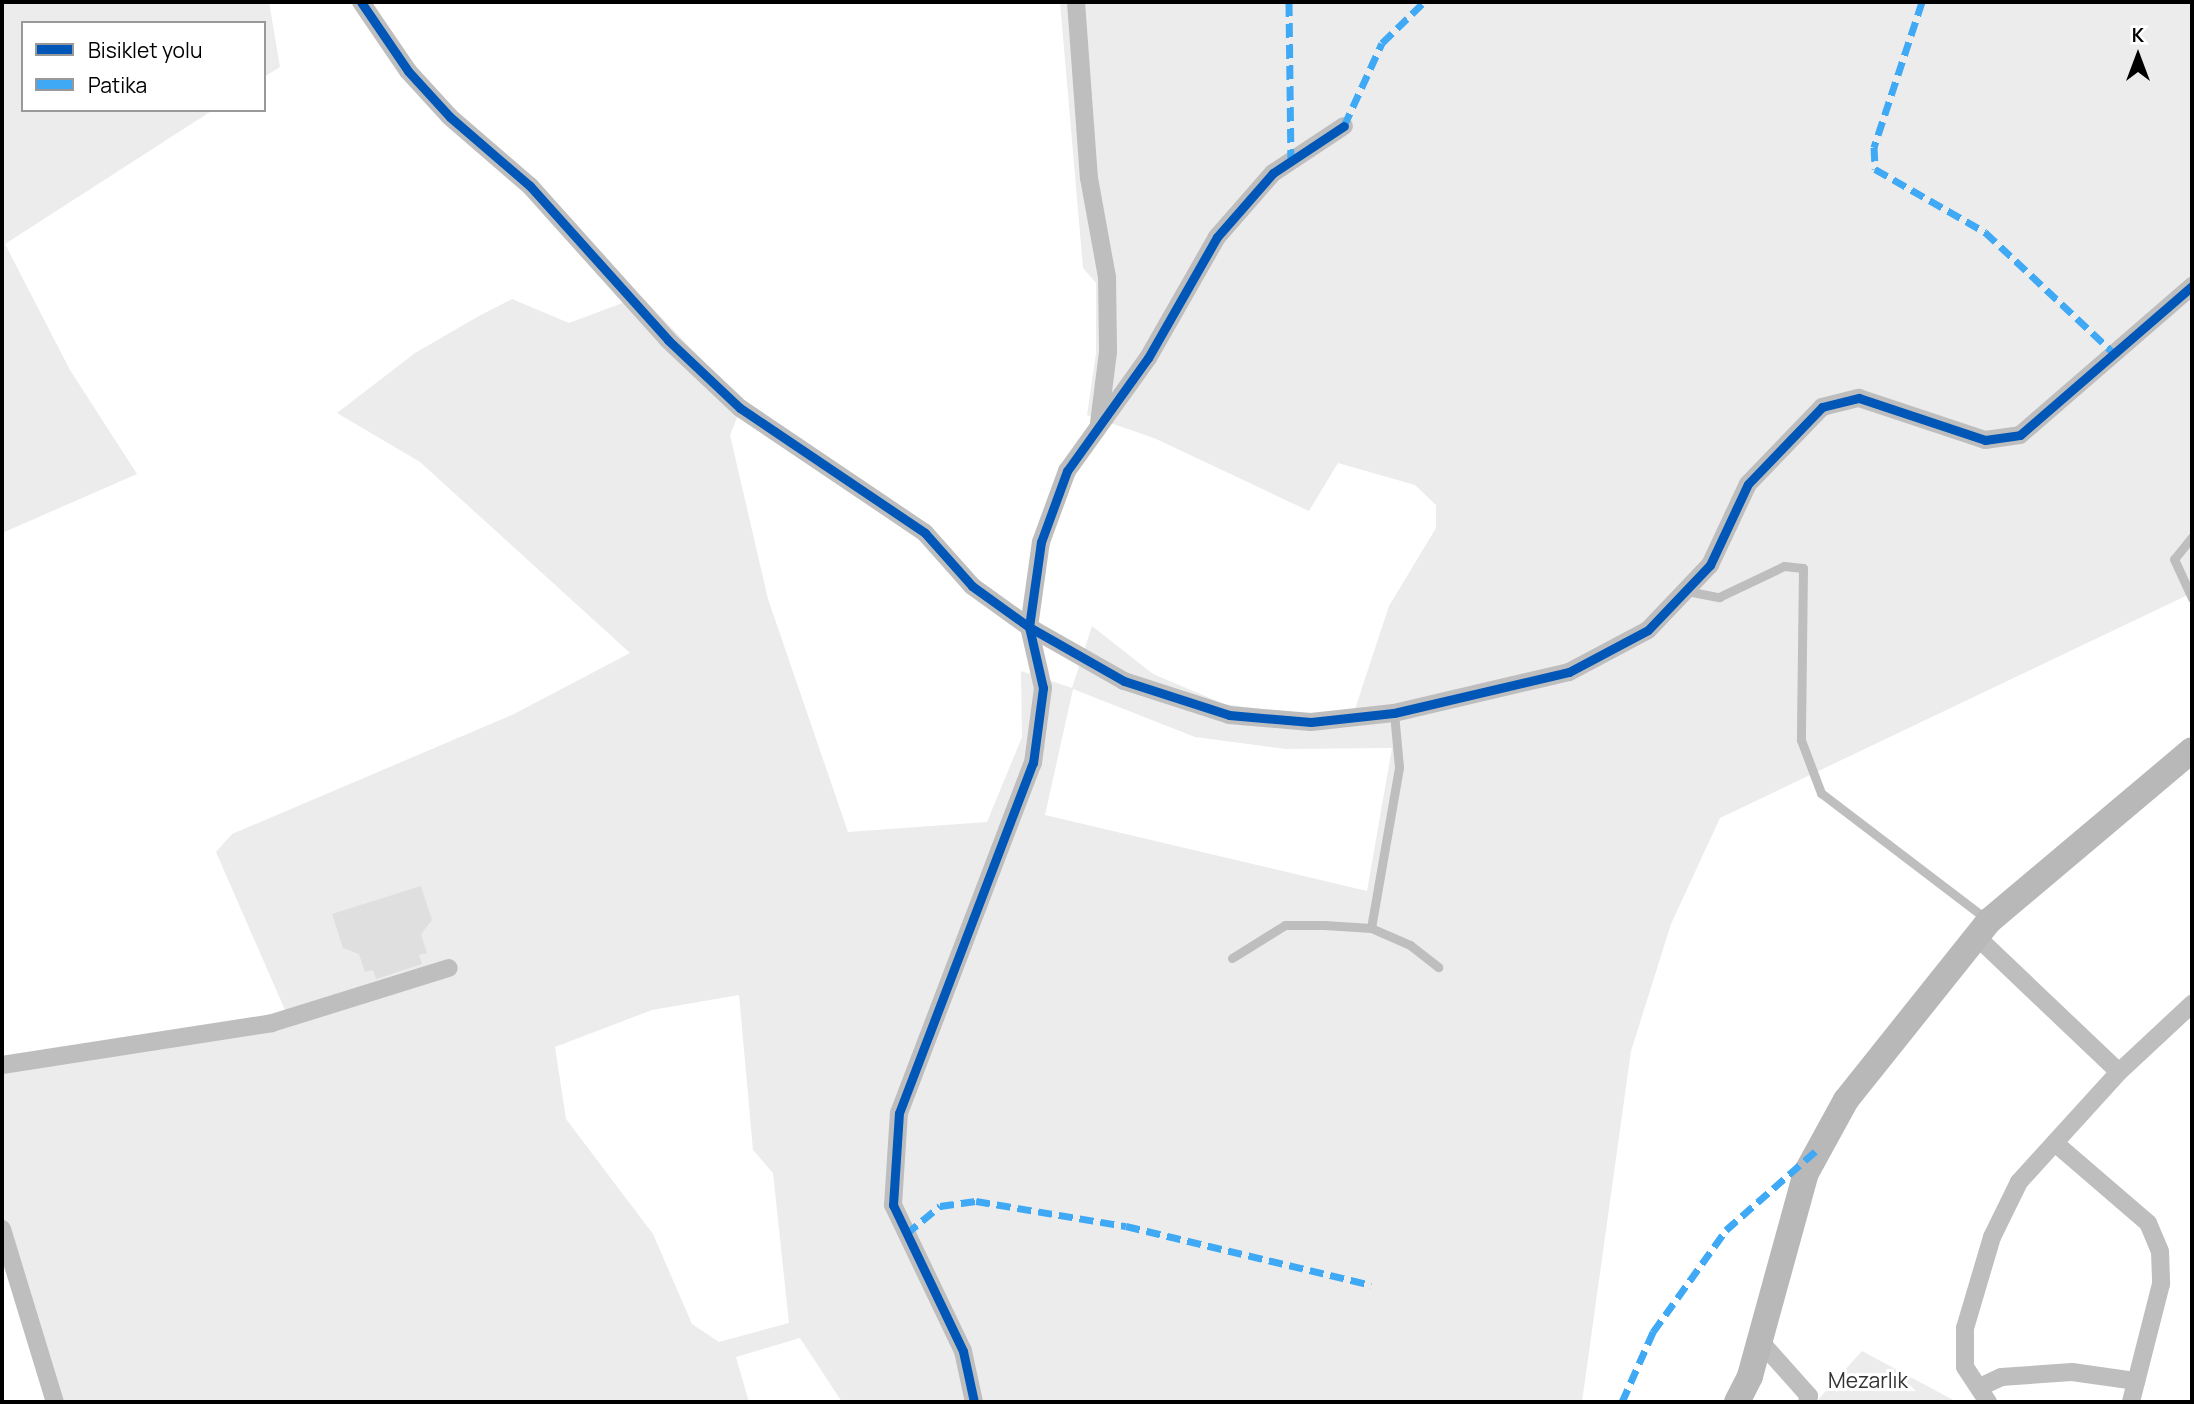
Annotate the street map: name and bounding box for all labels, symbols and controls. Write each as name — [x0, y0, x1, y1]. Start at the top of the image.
legend — [21, 21, 266, 112]
north arrow — [2103, 21, 2173, 91]
text: K — [2132, 22, 2144, 48]
text: Bisiklet yolu — [88, 36, 202, 64]
text: Patika — [88, 71, 147, 99]
park label: Mezarlık — [1828, 1367, 1908, 1393]

